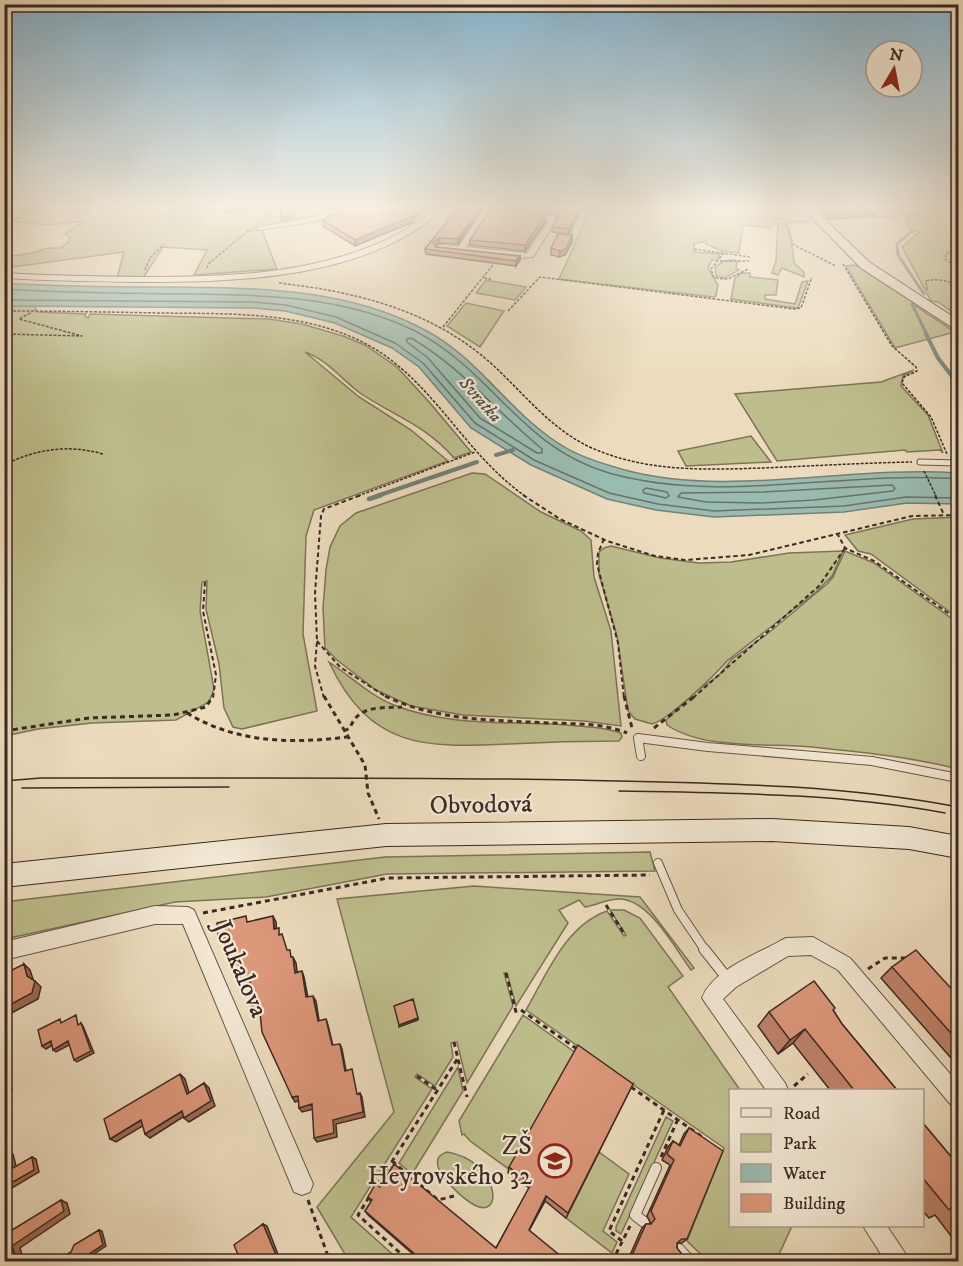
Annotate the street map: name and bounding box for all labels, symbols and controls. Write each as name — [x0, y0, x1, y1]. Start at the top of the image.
north arrow — [864, 39, 924, 99]
text: N — [888, 44, 905, 66]
water label: Svratka — [453, 372, 506, 428]
street label: Obvodová — [429, 788, 533, 822]
street label: Joukalova — [204, 914, 275, 1022]
legend — [729, 1089, 924, 1227]
text: Road — [783, 1103, 820, 1125]
place label: ZŠ Heyrovského 32 — [367, 1129, 532, 1193]
text: Park — [783, 1133, 817, 1155]
school or university icon: ZŠ Heyrovského 32 — [537, 1143, 573, 1179]
text: Water — [782, 1163, 826, 1185]
text: Building — [783, 1193, 845, 1215]

